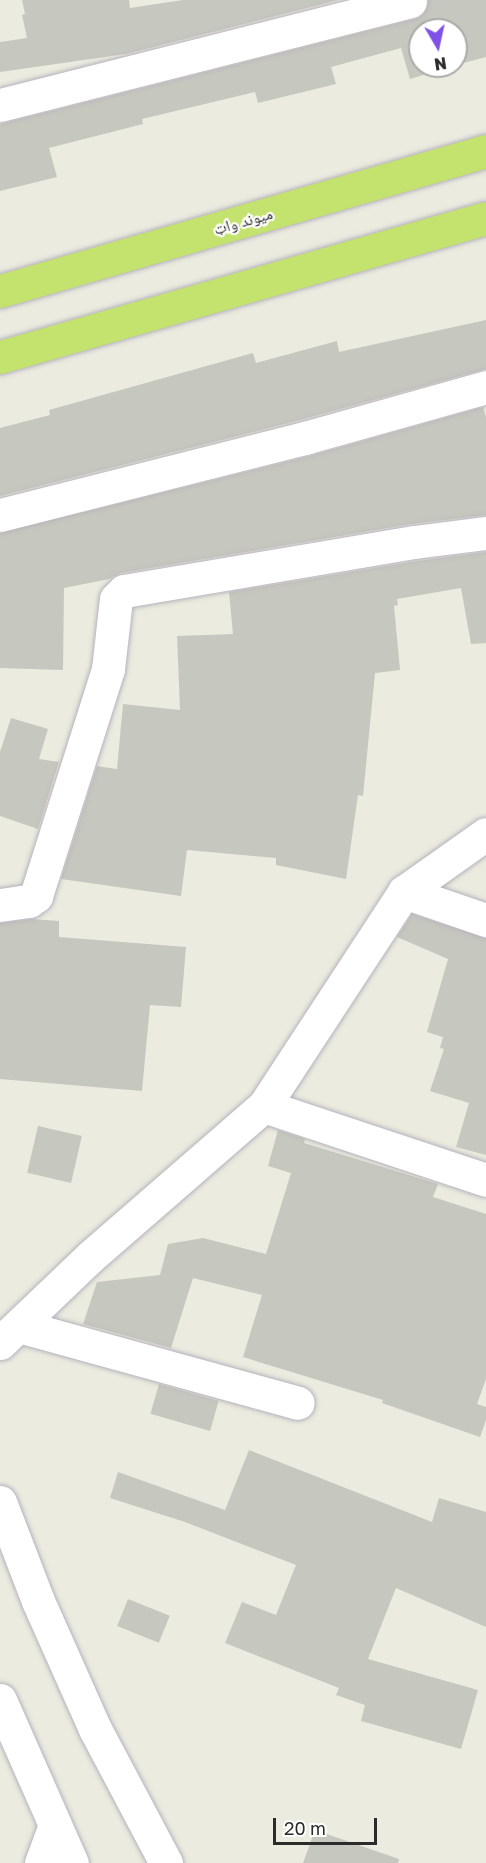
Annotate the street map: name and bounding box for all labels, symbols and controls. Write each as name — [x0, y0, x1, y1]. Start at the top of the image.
north arrow — [408, 18, 468, 78]
text: N — [433, 53, 448, 75]
street label: میوند واټ — [211, 203, 275, 239]
scale bar — [276, 1806, 380, 1844]
text: 20 m — [284, 1817, 326, 1839]

